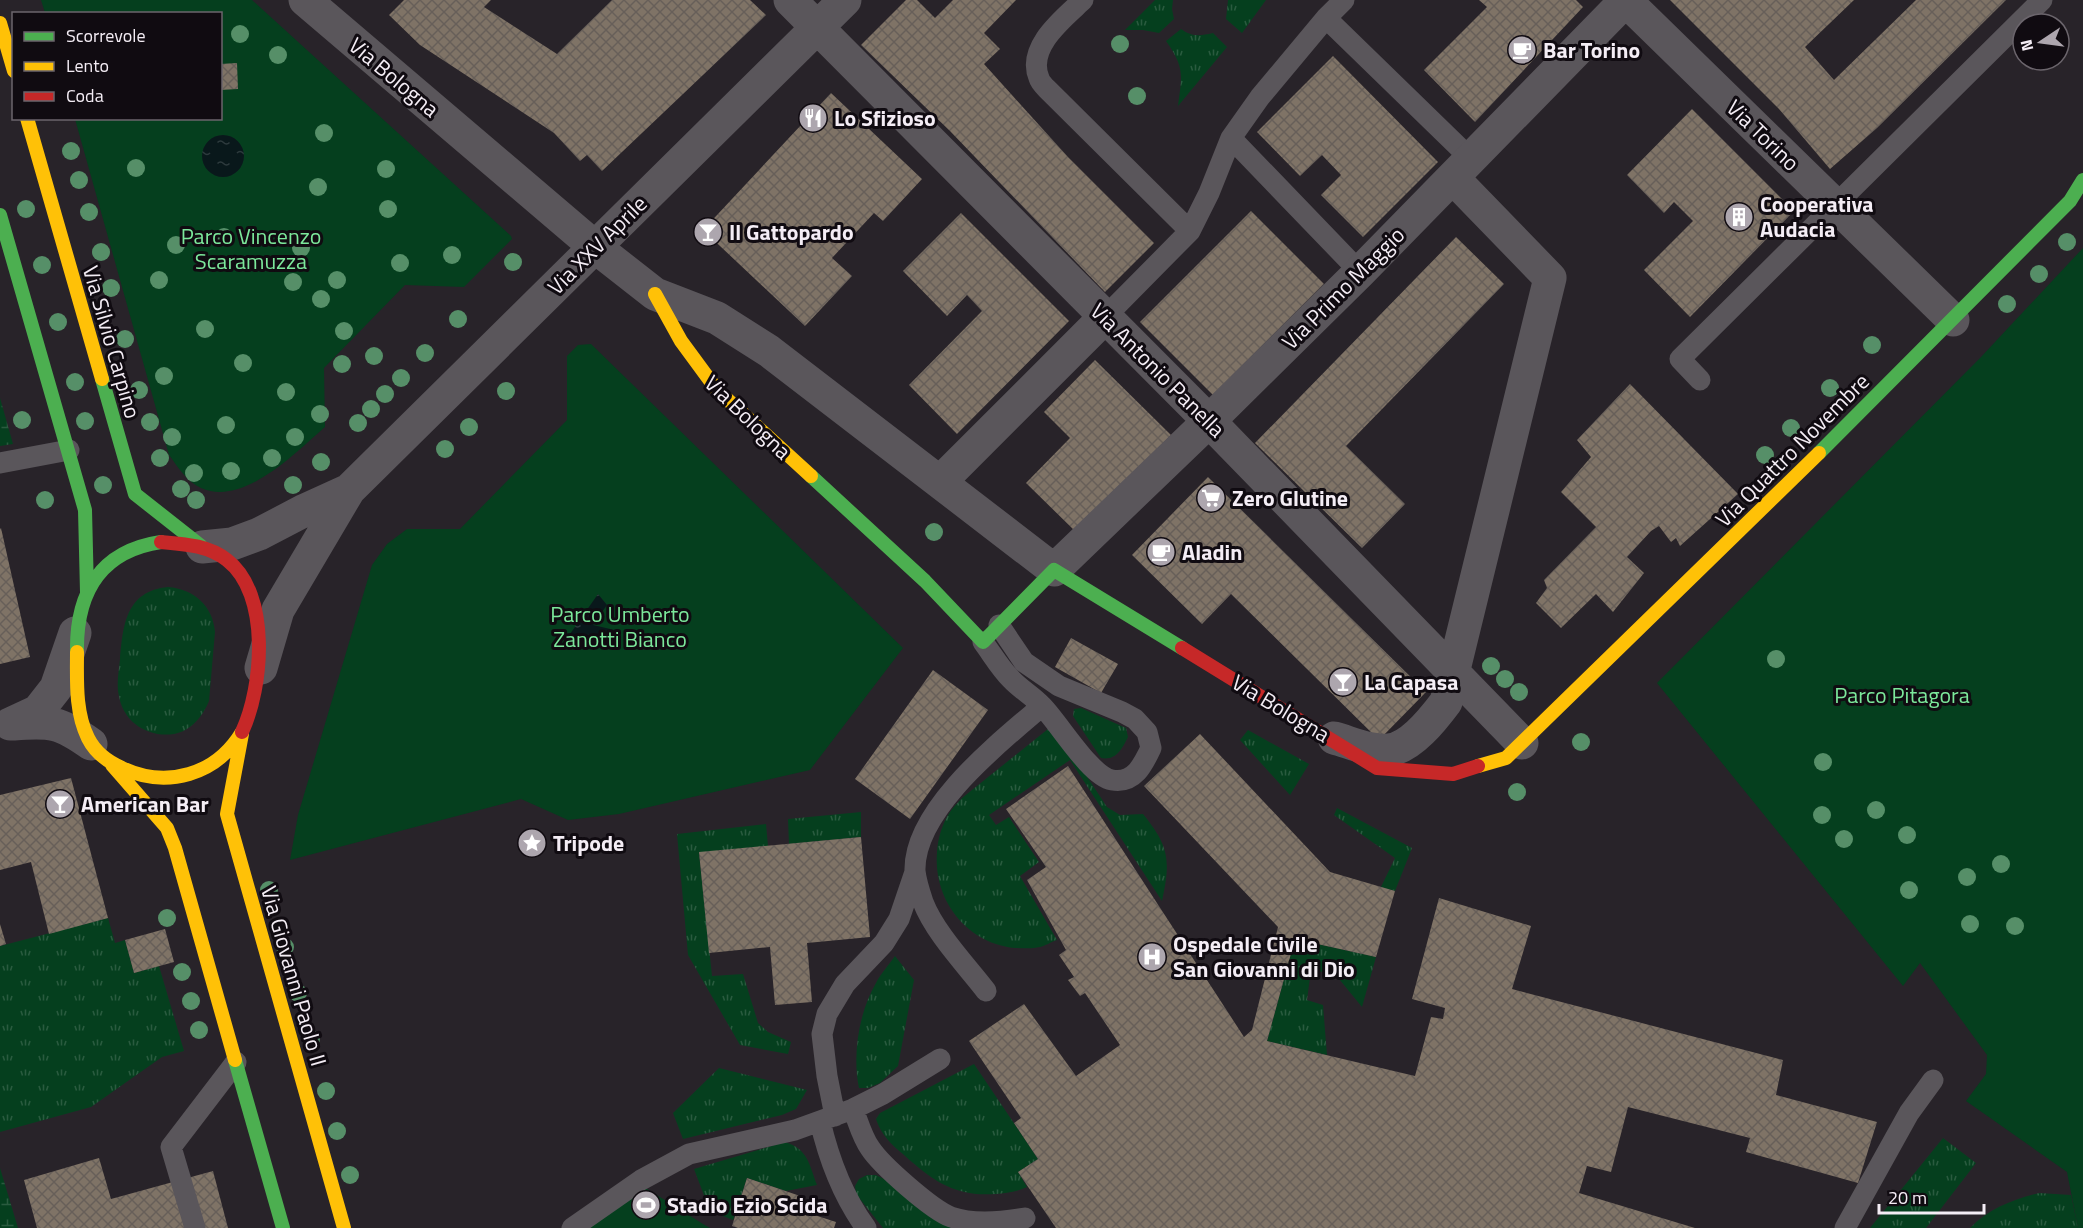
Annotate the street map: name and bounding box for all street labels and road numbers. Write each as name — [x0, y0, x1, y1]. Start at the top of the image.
street label: Via Bologna — [341, 29, 447, 125]
street label: Via Torino — [1719, 91, 1807, 179]
street label: Via XXV Aprile — [539, 187, 655, 303]
street label: Via Primo Maggio — [1274, 219, 1412, 357]
street label: Via Silvio Carpino — [74, 262, 150, 422]
street label: Via Antonio Panella — [1083, 295, 1233, 445]
street label: Via Quattro Novembre — [1707, 365, 1877, 535]
street label: Via Bologna — [697, 367, 799, 467]
street label: Via Bologna — [1225, 665, 1337, 751]
street label: Via Giovanni Paolo II — [252, 882, 336, 1070]

